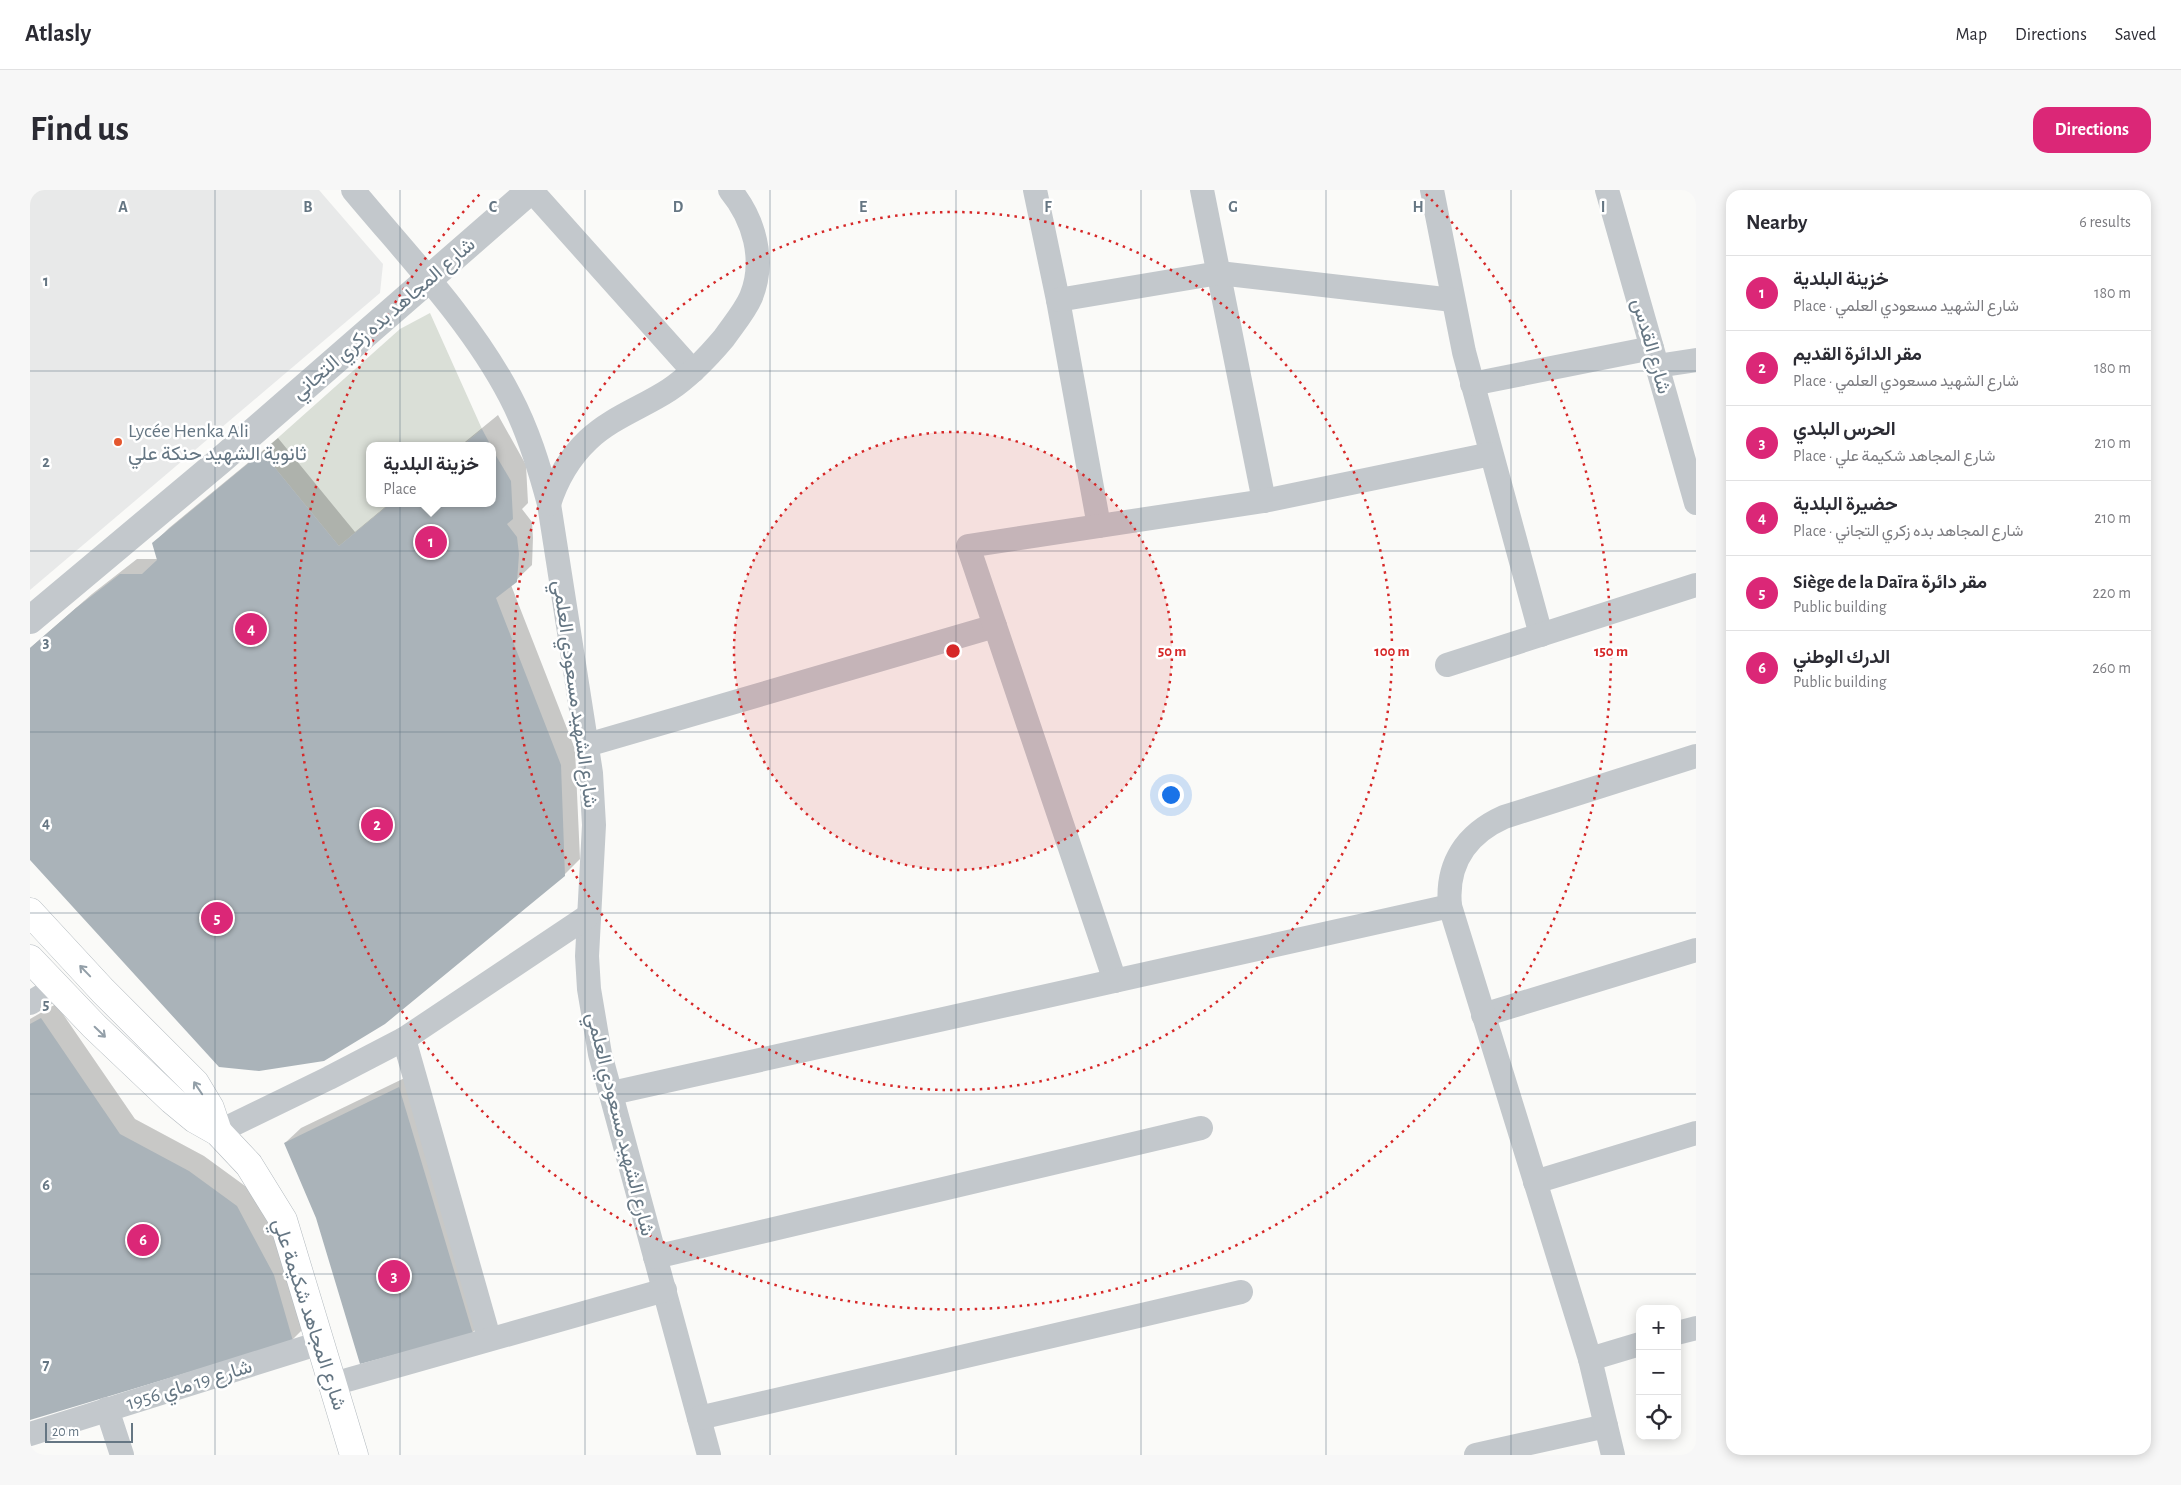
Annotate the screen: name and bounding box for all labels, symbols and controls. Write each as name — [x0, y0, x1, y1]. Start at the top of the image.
text: Atlasly — [25, 22, 91, 46]
text: Map — [1956, 26, 1987, 44]
text: Directions — [2015, 26, 2087, 44]
text: Saved — [2115, 26, 2156, 44]
button: Directions — [2033, 107, 2151, 153]
text: Find us — [30, 112, 129, 147]
text: A — [118, 199, 128, 215]
text: B — [303, 199, 313, 215]
text: C — [489, 199, 498, 215]
text: D — [673, 199, 684, 215]
text: E — [859, 199, 867, 215]
text: F — [1044, 199, 1052, 215]
text: G — [1228, 199, 1238, 215]
text: H — [1412, 199, 1424, 215]
text: I — [1601, 199, 1605, 215]
text: Nearby — [1746, 212, 1807, 233]
text: 6 results — [2079, 214, 2131, 230]
street label: شارع المجاهد بده زكري التجاني — [288, 234, 483, 408]
text: خزينة البلدية — [1793, 270, 1889, 289]
text: 1 — [43, 273, 49, 289]
text: 1 — [1759, 285, 1765, 301]
text: 180 m — [2094, 285, 2131, 301]
street label: شارع القدس — [1625, 296, 1674, 397]
text: Place · شارع الشهيد مسعودي العلمي — [1793, 298, 2019, 314]
text: مقر الدائرة القديم — [1793, 345, 1922, 364]
text: 2 — [1758, 360, 1766, 376]
text: 180 m — [2094, 360, 2131, 376]
text: Place · شارع الشهيد مسعودي العلمي — [1793, 373, 2019, 389]
text: الحرس البلدي — [1793, 420, 1896, 439]
place label: Lycée Henka Ali ثانوية الشهيد حنكة علي — [128, 421, 307, 470]
text: 3 — [1759, 435, 1765, 451]
text: 210 m — [2094, 435, 2131, 451]
marker: Lycée Henka Ali ثانوية الشهيد حنكة علي — [112, 436, 124, 448]
popup — [366, 442, 496, 507]
text: Place · شارع المجاهد شكيمة علي — [1793, 448, 1995, 464]
text: 2 — [42, 454, 50, 470]
text: خزينة البلدية — [383, 455, 479, 474]
text: Place — [383, 481, 416, 497]
text: حضيرة البلدية — [1793, 495, 1898, 514]
text: 4 — [1758, 510, 1766, 526]
text: 210 m — [2094, 510, 2131, 526]
pin: 1 — [415, 523, 447, 561]
text: Place · شارع المجاهد بده زكري التجاني — [1793, 523, 2023, 539]
text: Siège de la Daïra مقر دائرة — [1793, 573, 1987, 592]
street label: شارع الشهيد مسعودي العلمي — [543, 579, 601, 810]
text: 5 — [1759, 585, 1765, 601]
text: 220 m — [2093, 585, 2131, 601]
text: Public building — [1793, 599, 1887, 615]
pin: 4 — [235, 610, 267, 648]
text: 3 — [43, 634, 50, 650]
centre of rings — [944, 642, 962, 660]
text: 50 m — [1158, 644, 1186, 659]
text: 100 m — [1374, 644, 1410, 659]
text: 150 m — [1594, 644, 1628, 659]
text: الدرك الوطني — [1793, 648, 1890, 667]
text: 6 — [1758, 660, 1766, 676]
text: 260 m — [2092, 660, 2131, 676]
text: Public building — [1793, 674, 1887, 690]
your location — [1158, 782, 1184, 808]
pin: 2 — [361, 806, 393, 844]
text: 4 — [42, 815, 50, 831]
pin: 5 — [201, 899, 233, 937]
one-way arrow — [79, 965, 91, 978]
text: 5 — [43, 996, 50, 1012]
street label: شارع الشهيد مسعودي العلمي — [577, 1010, 658, 1240]
one-way arrow — [94, 1026, 107, 1038]
one-way arrow — [193, 1081, 203, 1095]
text: 6 — [42, 1177, 50, 1193]
street label: شارع المجاهد شكيمة علي — [263, 1216, 349, 1414]
pin: 6 — [127, 1221, 159, 1259]
pin: 3 — [378, 1257, 410, 1295]
map controls — [1636, 1305, 1681, 1440]
button: + — [1636, 1305, 1681, 1350]
button: − — [1636, 1350, 1681, 1395]
street label: شارع 19 ماي 1956 — [124, 1356, 256, 1419]
text: 7 — [43, 1357, 50, 1373]
button: locate — [1636, 1395, 1681, 1440]
scale bar — [45, 1420, 132, 1443]
text: 20 m — [52, 1425, 79, 1439]

